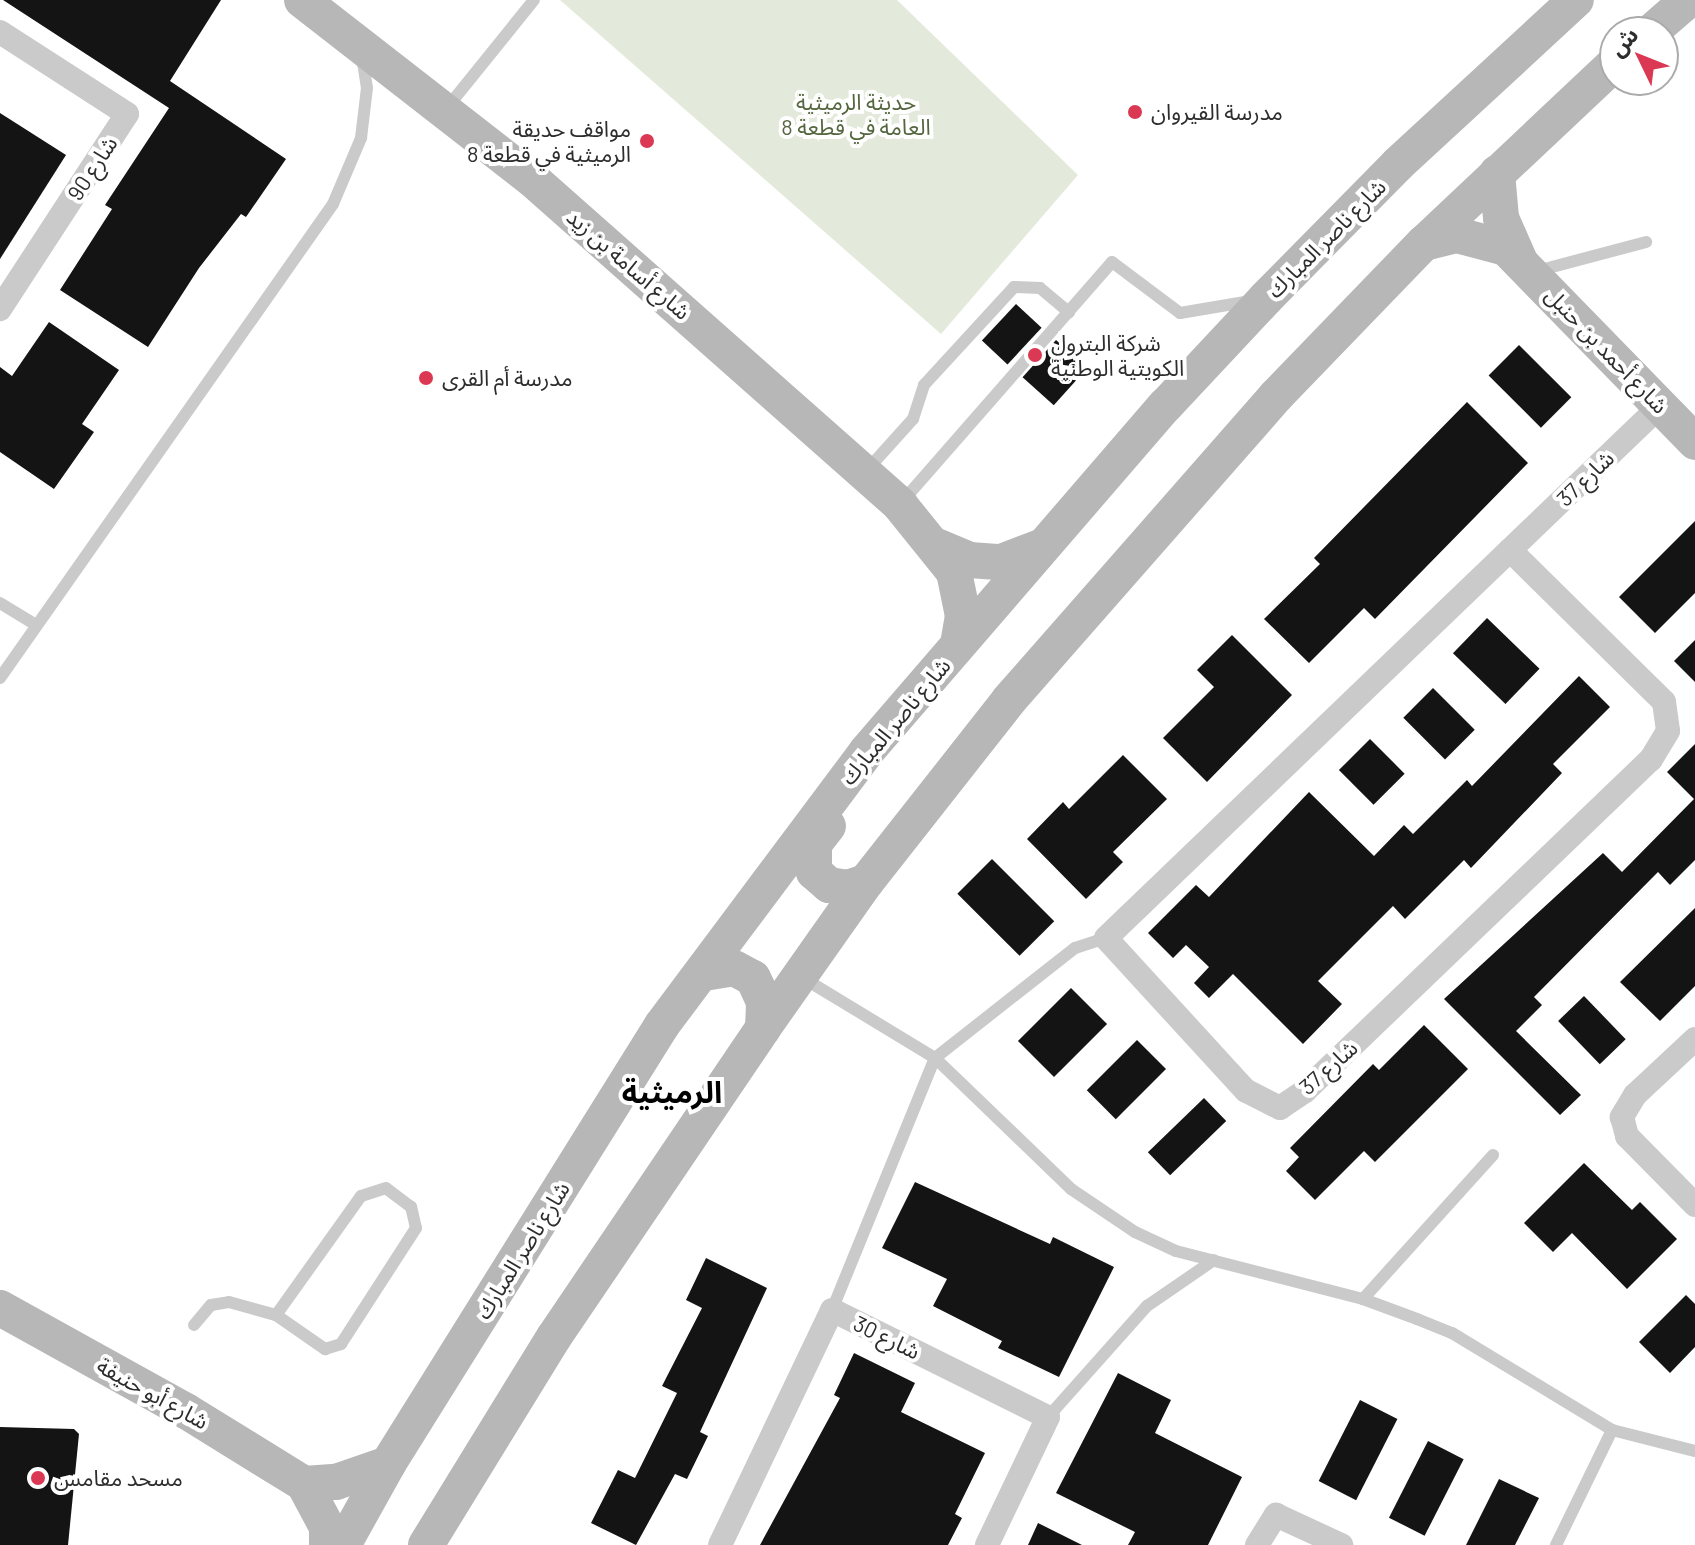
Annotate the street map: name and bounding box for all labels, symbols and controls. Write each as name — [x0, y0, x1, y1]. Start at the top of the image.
north arrow — [1599, 16, 1679, 96]
text: ش — [1603, 21, 1643, 61]
park label: حديثة الرميثية العامة في قطعة 8 — [781, 88, 931, 140]
place label: مدرسة القيروان — [1151, 99, 1283, 125]
marker: مدرسة القيروان — [1126, 103, 1144, 121]
place label: مواقف حديقة الرميثية في قطعة 8 — [467, 115, 631, 166]
street label: شارع 90 — [62, 131, 122, 205]
marker: مواقف حديقة الرميثية في قطعة 8 — [638, 132, 656, 150]
street label: شارع ناصر المبارك — [1261, 173, 1391, 303]
street label: شارع أسامة بن زيد — [562, 203, 696, 325]
street label: شارع أحمد بن حنبل — [1540, 282, 1674, 418]
place label: شركة البترول الكويتية الوطنية — [1051, 329, 1184, 380]
marker: شركة البترول الكويتية الوطنية — [1026, 346, 1044, 364]
place label: مدرسة أم القرى — [442, 365, 573, 391]
marker: مدرسة أم القرى — [417, 369, 435, 387]
street label: شارع 37 — [1551, 445, 1619, 511]
street label: شارع ناصر المبارك — [834, 652, 956, 790]
street label: شارع 37 — [1294, 1034, 1362, 1100]
district label: الرميثية — [622, 1073, 722, 1109]
street label: شارع ناصر المبارك — [469, 1176, 575, 1324]
street label: شارع 30 — [849, 1310, 925, 1364]
street label: شارع أبو حنيفة — [93, 1352, 213, 1434]
place label: مسحد مقامس — [54, 1465, 183, 1491]
marker: مسحد مقامس — [29, 1469, 47, 1487]

